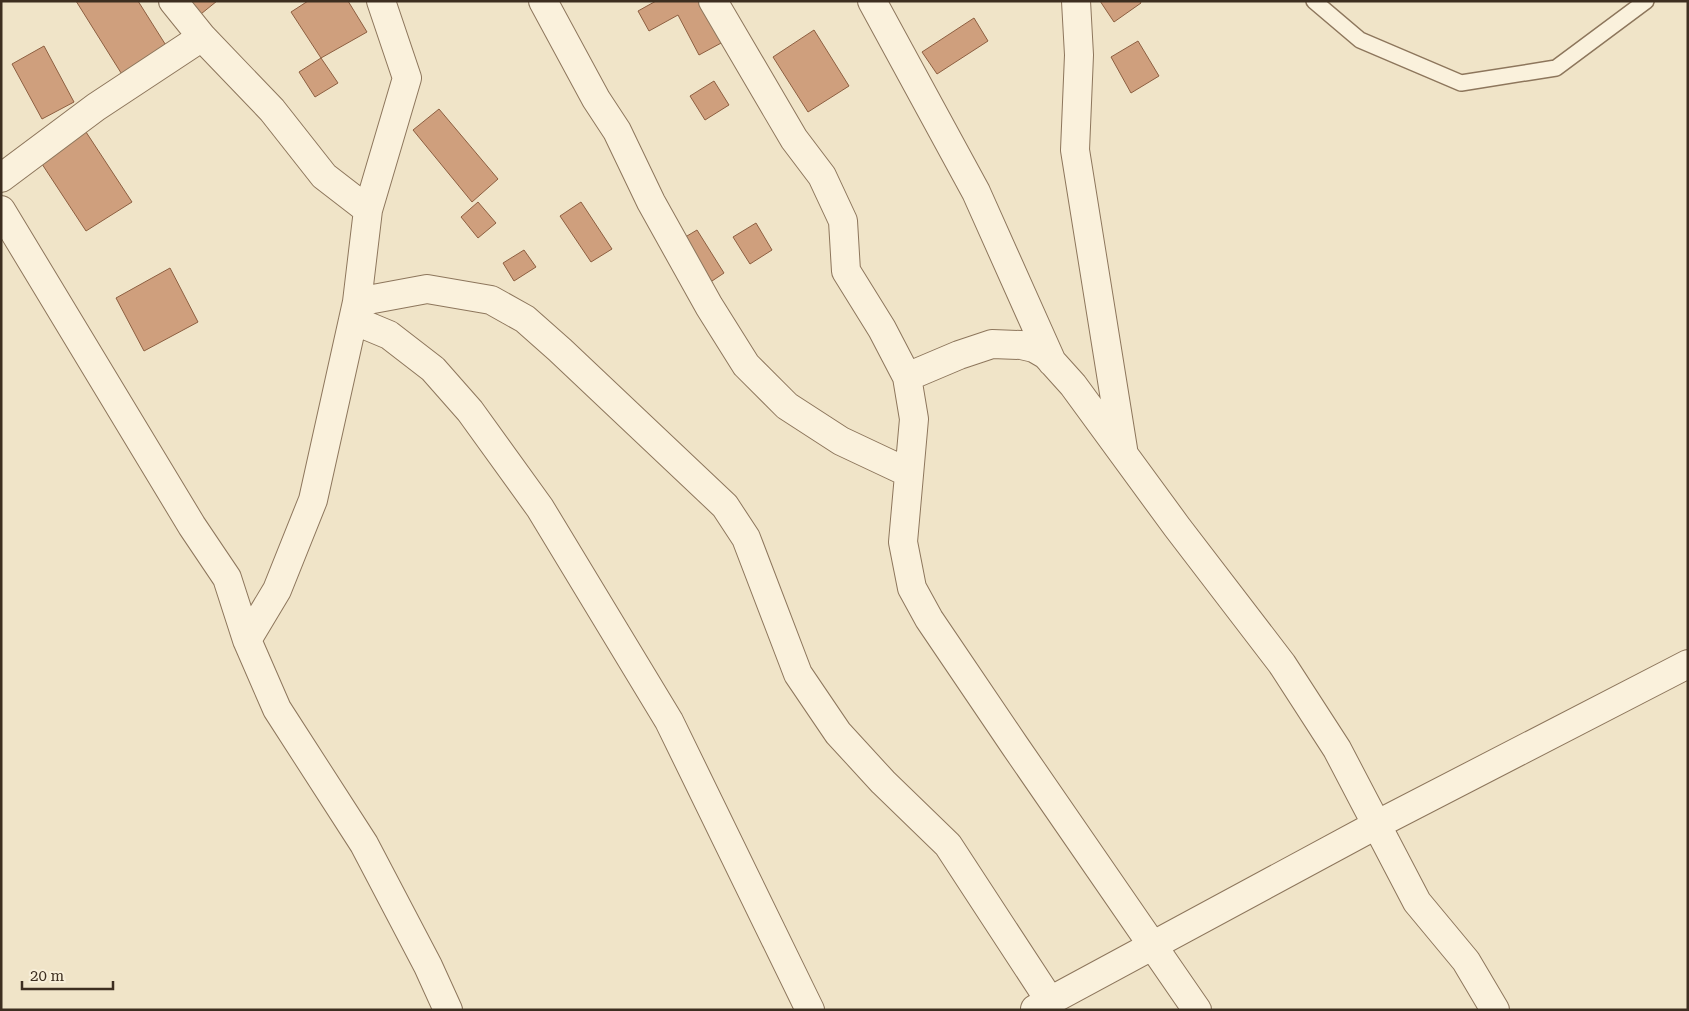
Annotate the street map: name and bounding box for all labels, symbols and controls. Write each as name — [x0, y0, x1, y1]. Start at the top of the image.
scale bar — [22, 958, 114, 990]
text: 20 m — [30, 967, 65, 985]

